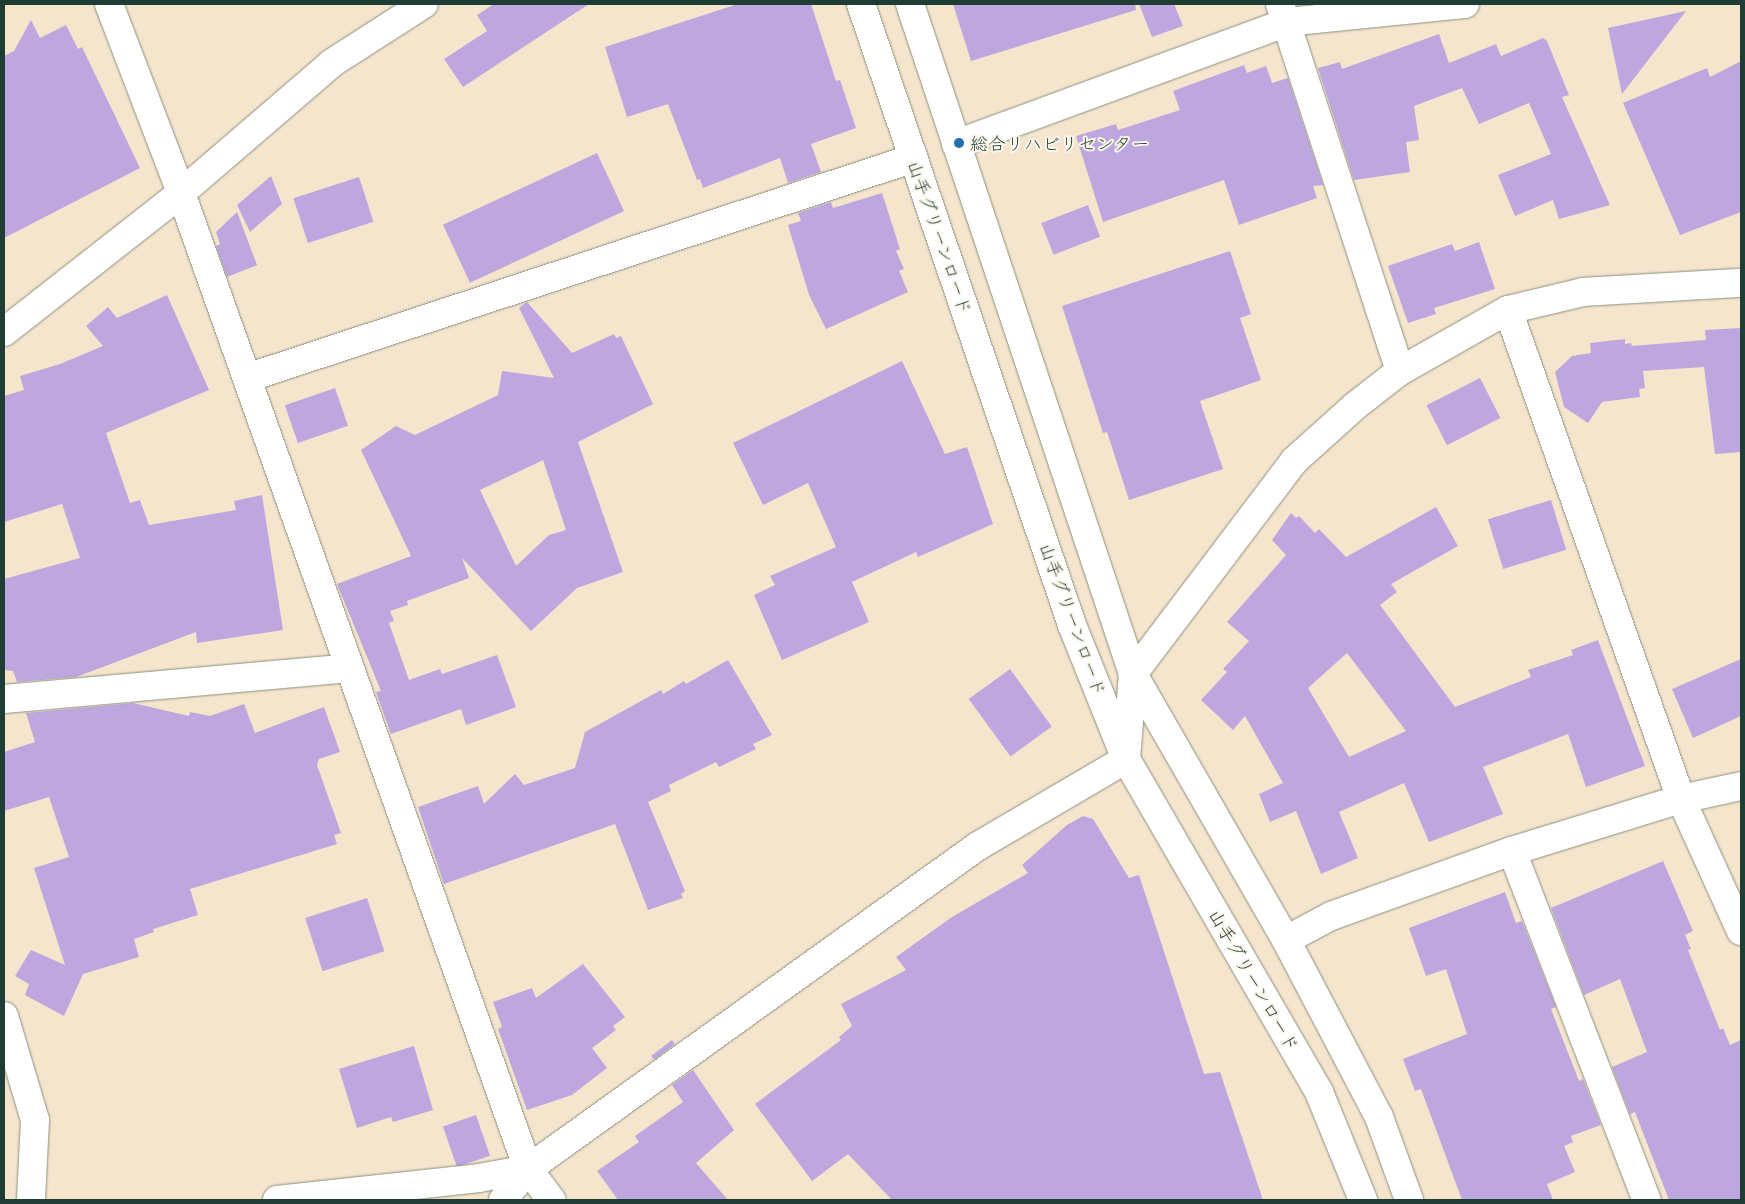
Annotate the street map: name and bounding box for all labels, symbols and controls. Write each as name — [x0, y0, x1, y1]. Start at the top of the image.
place label: 総合リハビリセンター — [970, 132, 1150, 154]
marker: 総合リハビリセンター — [952, 136, 966, 150]
street label: 山手グリーンロード — [903, 157, 977, 317]
street label: 山手グリーンロード — [1035, 539, 1111, 699]
street label: 山手グリーンロード — [1204, 904, 1304, 1056]

